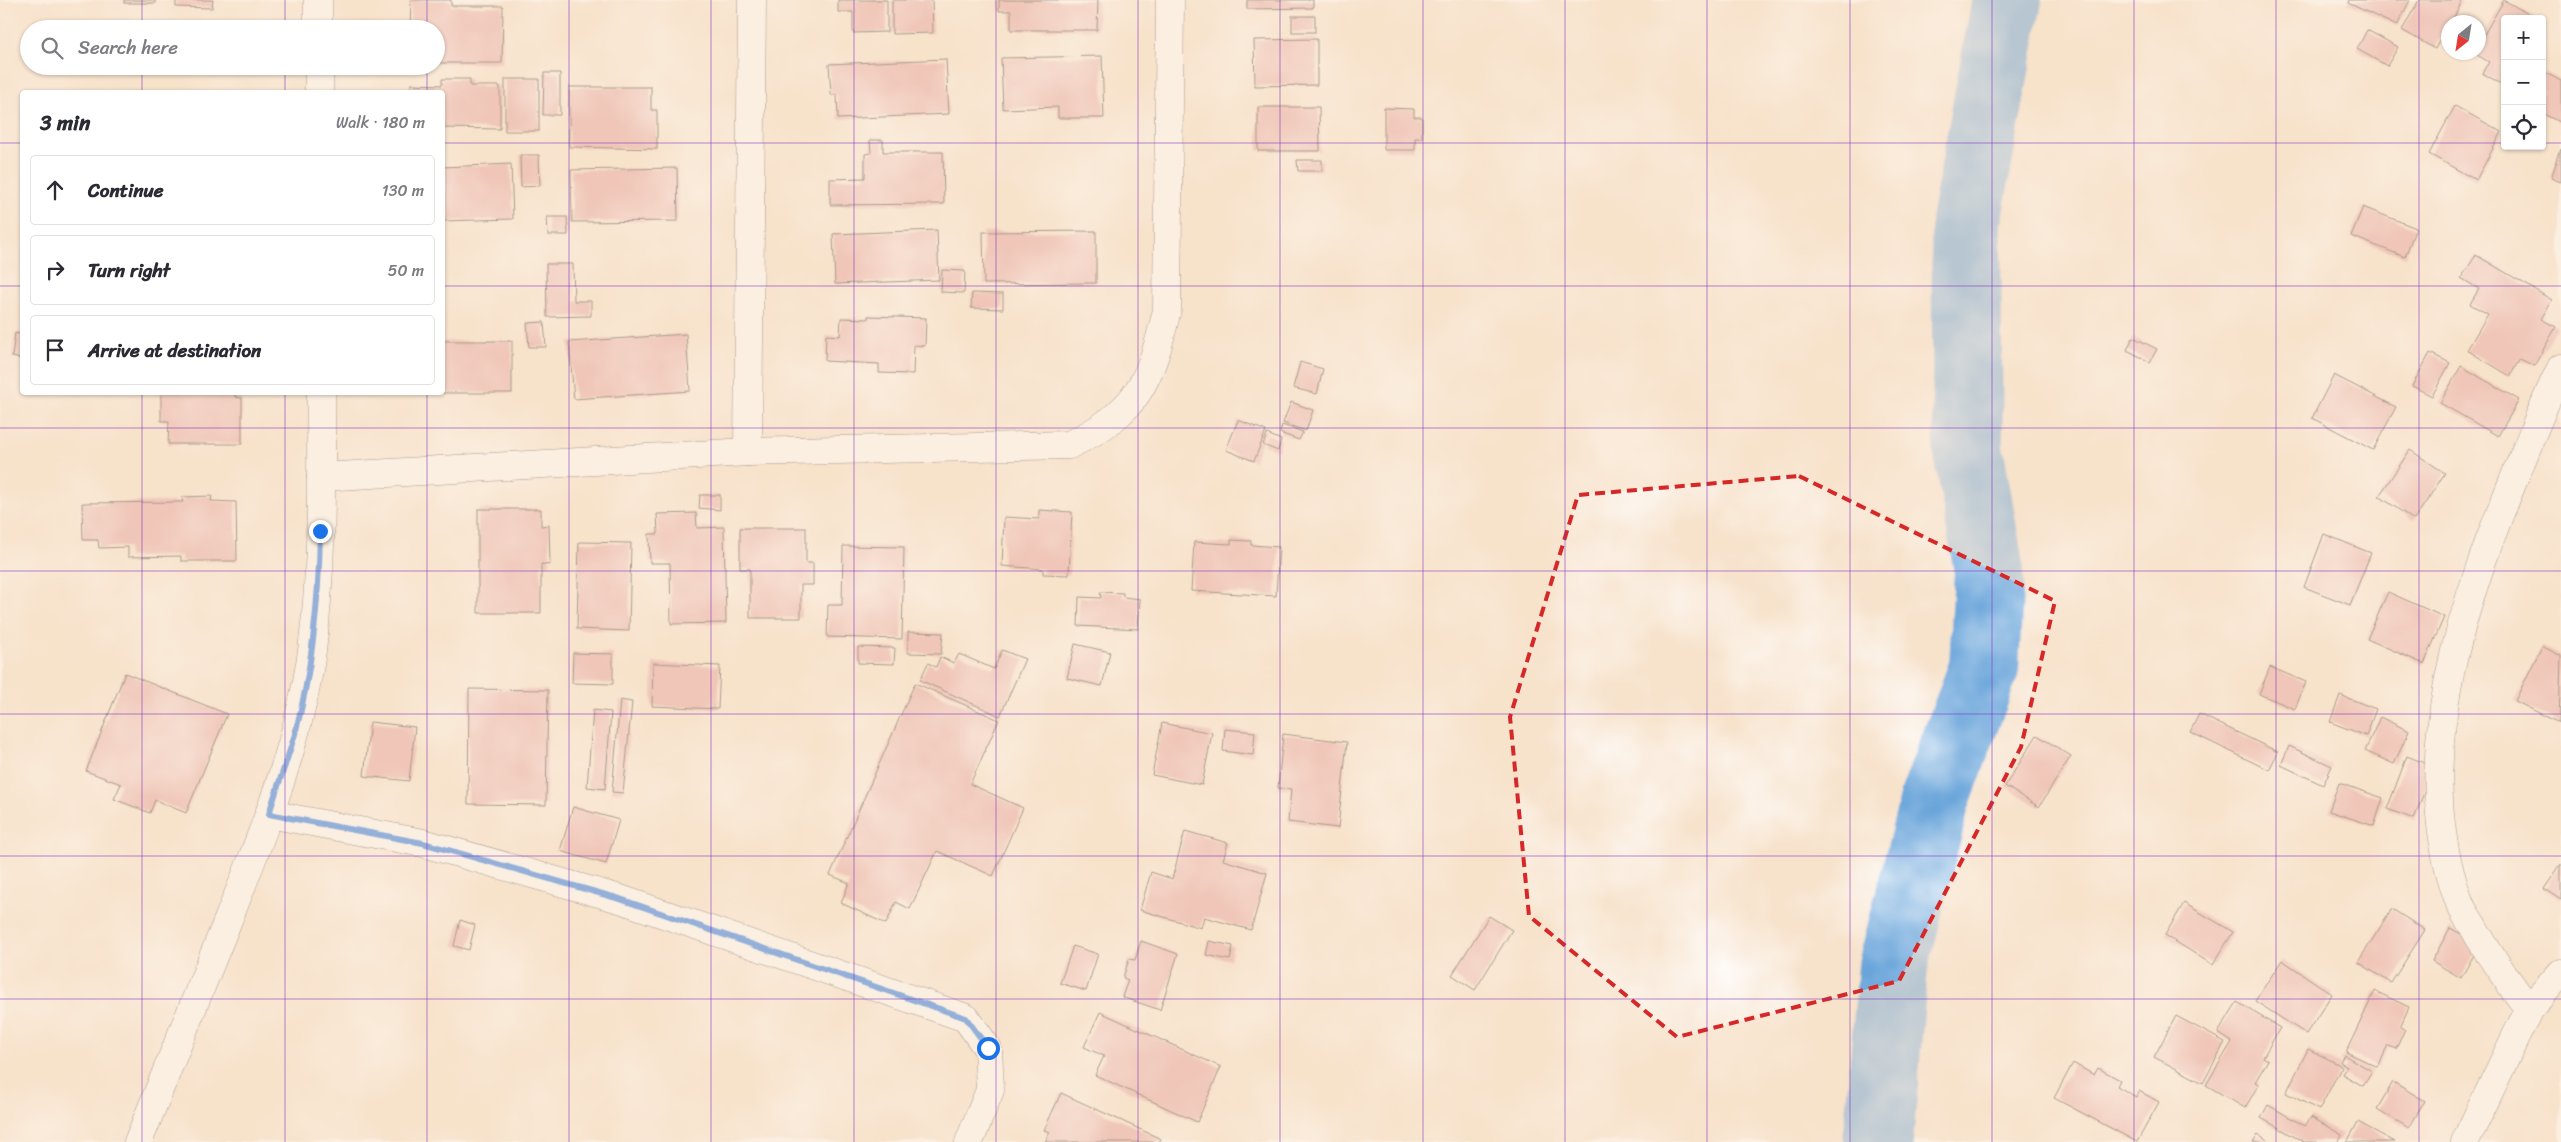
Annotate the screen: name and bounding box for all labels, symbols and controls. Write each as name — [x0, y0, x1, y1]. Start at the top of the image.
north arrow — [2441, 15, 2486, 60]
map controls — [2501, 15, 2546, 150]
button: + — [2501, 15, 2546, 60]
search box — [20, 20, 445, 75]
text: Search here — [78, 31, 178, 64]
icon: search — [38, 34, 66, 62]
button: − — [2501, 60, 2546, 105]
text: 3 min — [40, 104, 90, 142]
button: locate — [2501, 105, 2546, 150]
text: Walk · 180 m — [336, 108, 425, 137]
text: Continue — [88, 174, 164, 207]
icon: ahead — [41, 176, 69, 204]
text: 130 m — [382, 176, 424, 205]
text: Turn right — [88, 254, 170, 287]
icon: right — [41, 256, 69, 284]
text: 50 m — [388, 256, 424, 285]
text: Arrive at destination — [88, 334, 261, 367]
icon: arrive — [41, 336, 69, 364]
route end — [309, 520, 332, 543]
route start — [977, 1037, 1000, 1060]

